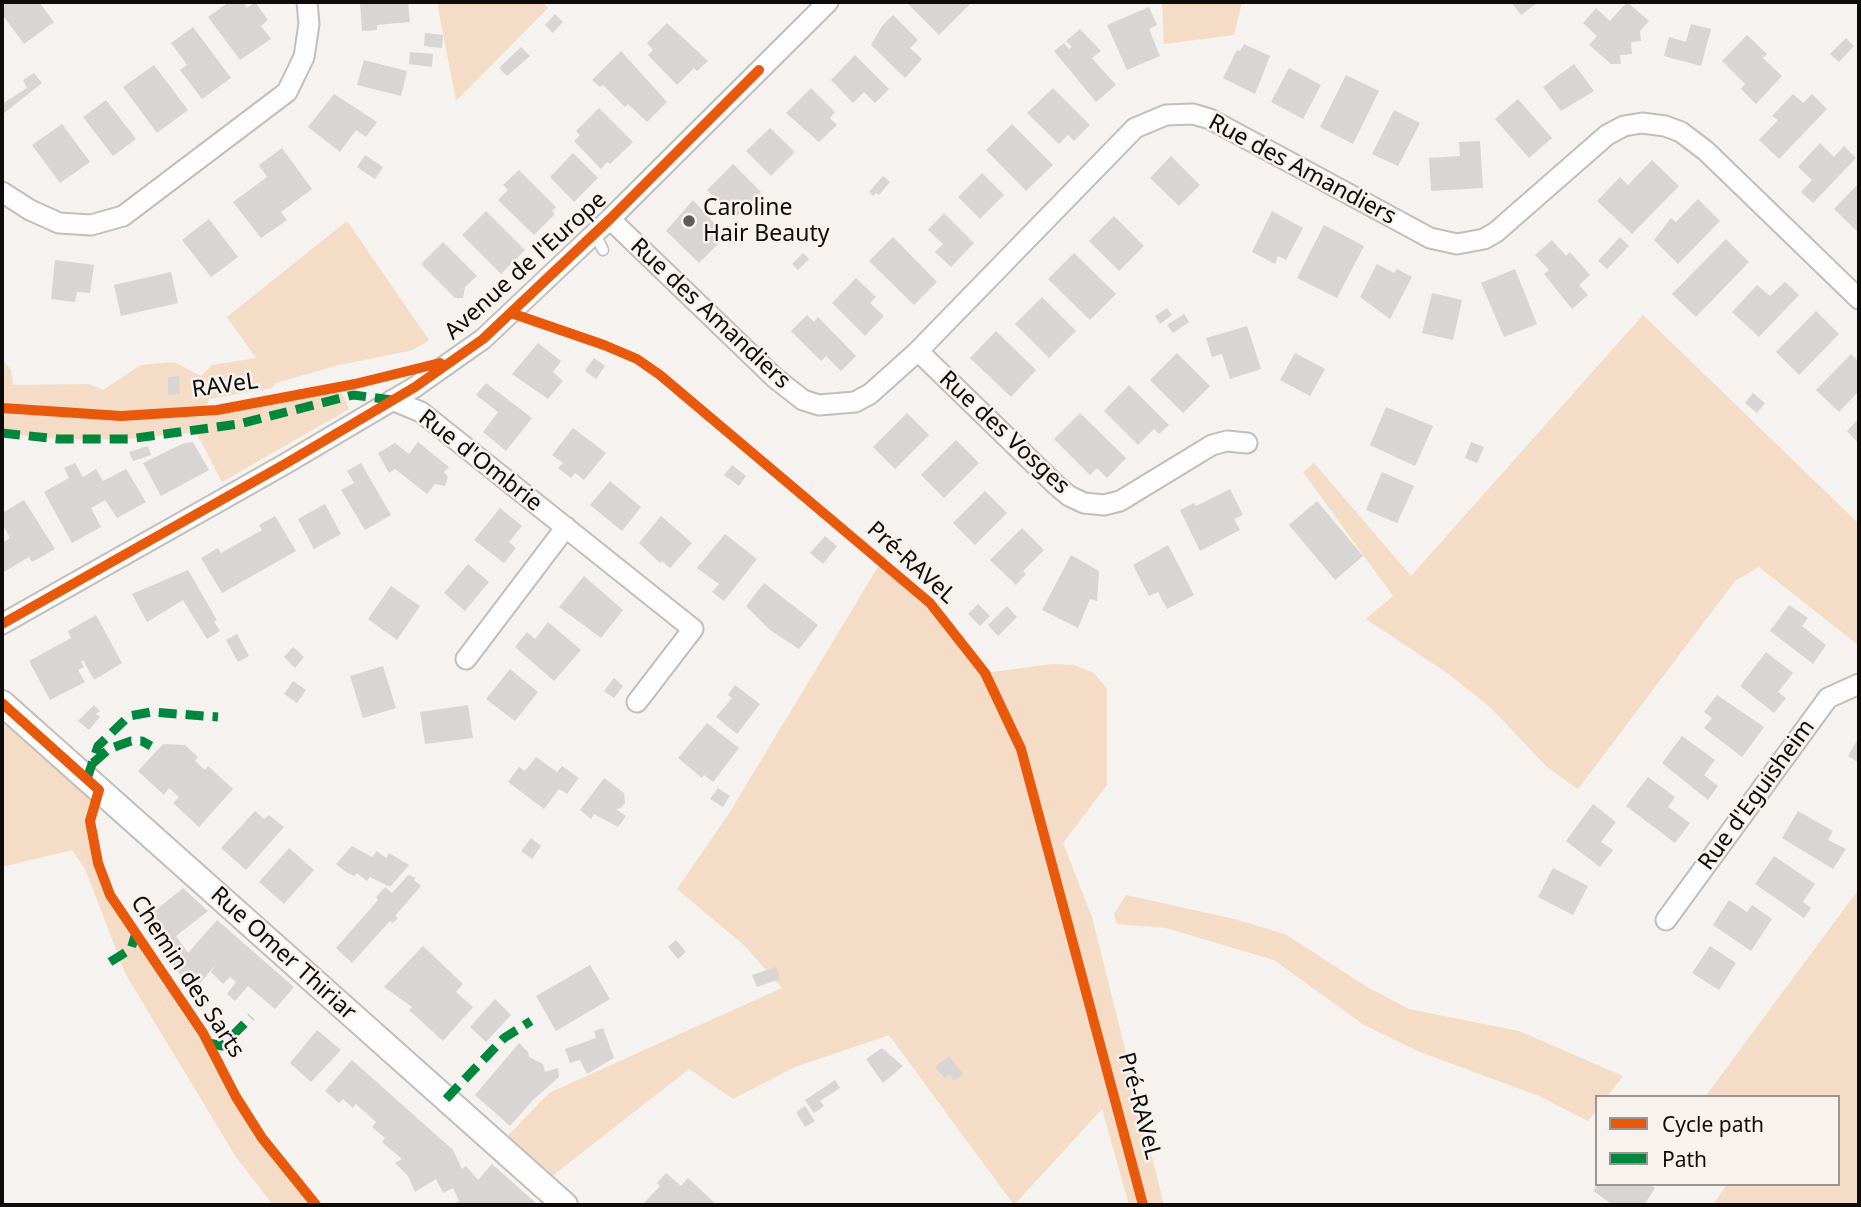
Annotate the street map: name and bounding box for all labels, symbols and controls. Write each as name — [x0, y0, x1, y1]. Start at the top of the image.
street label: Rue des Amandiers — [1203, 109, 1401, 231]
street label: Avenue de l'Europe — [439, 186, 613, 346]
place label: Caroline Hair Beauty — [703, 194, 829, 248]
marker: Caroline Hair Beauty — [681, 213, 697, 229]
street label: Rue des Amandiers — [624, 233, 796, 395]
street label: Rue des Vosges — [933, 366, 1075, 500]
street label: RAVeL — [190, 368, 260, 404]
street label: Rue d'Ombrie — [413, 404, 547, 518]
street label: Pré-RAVeL — [861, 516, 961, 610]
street label: Rue d'Eguisheim — [1693, 714, 1821, 876]
street label: Rue Omer Thiriar — [205, 881, 361, 1027]
street label: Chemin des Sarts — [124, 891, 250, 1063]
street label: Pré-RAVeL — [1111, 1049, 1167, 1163]
legend — [1595, 1095, 1840, 1186]
text: Cycle path — [1662, 1110, 1764, 1138]
text: Path — [1662, 1145, 1707, 1173]

